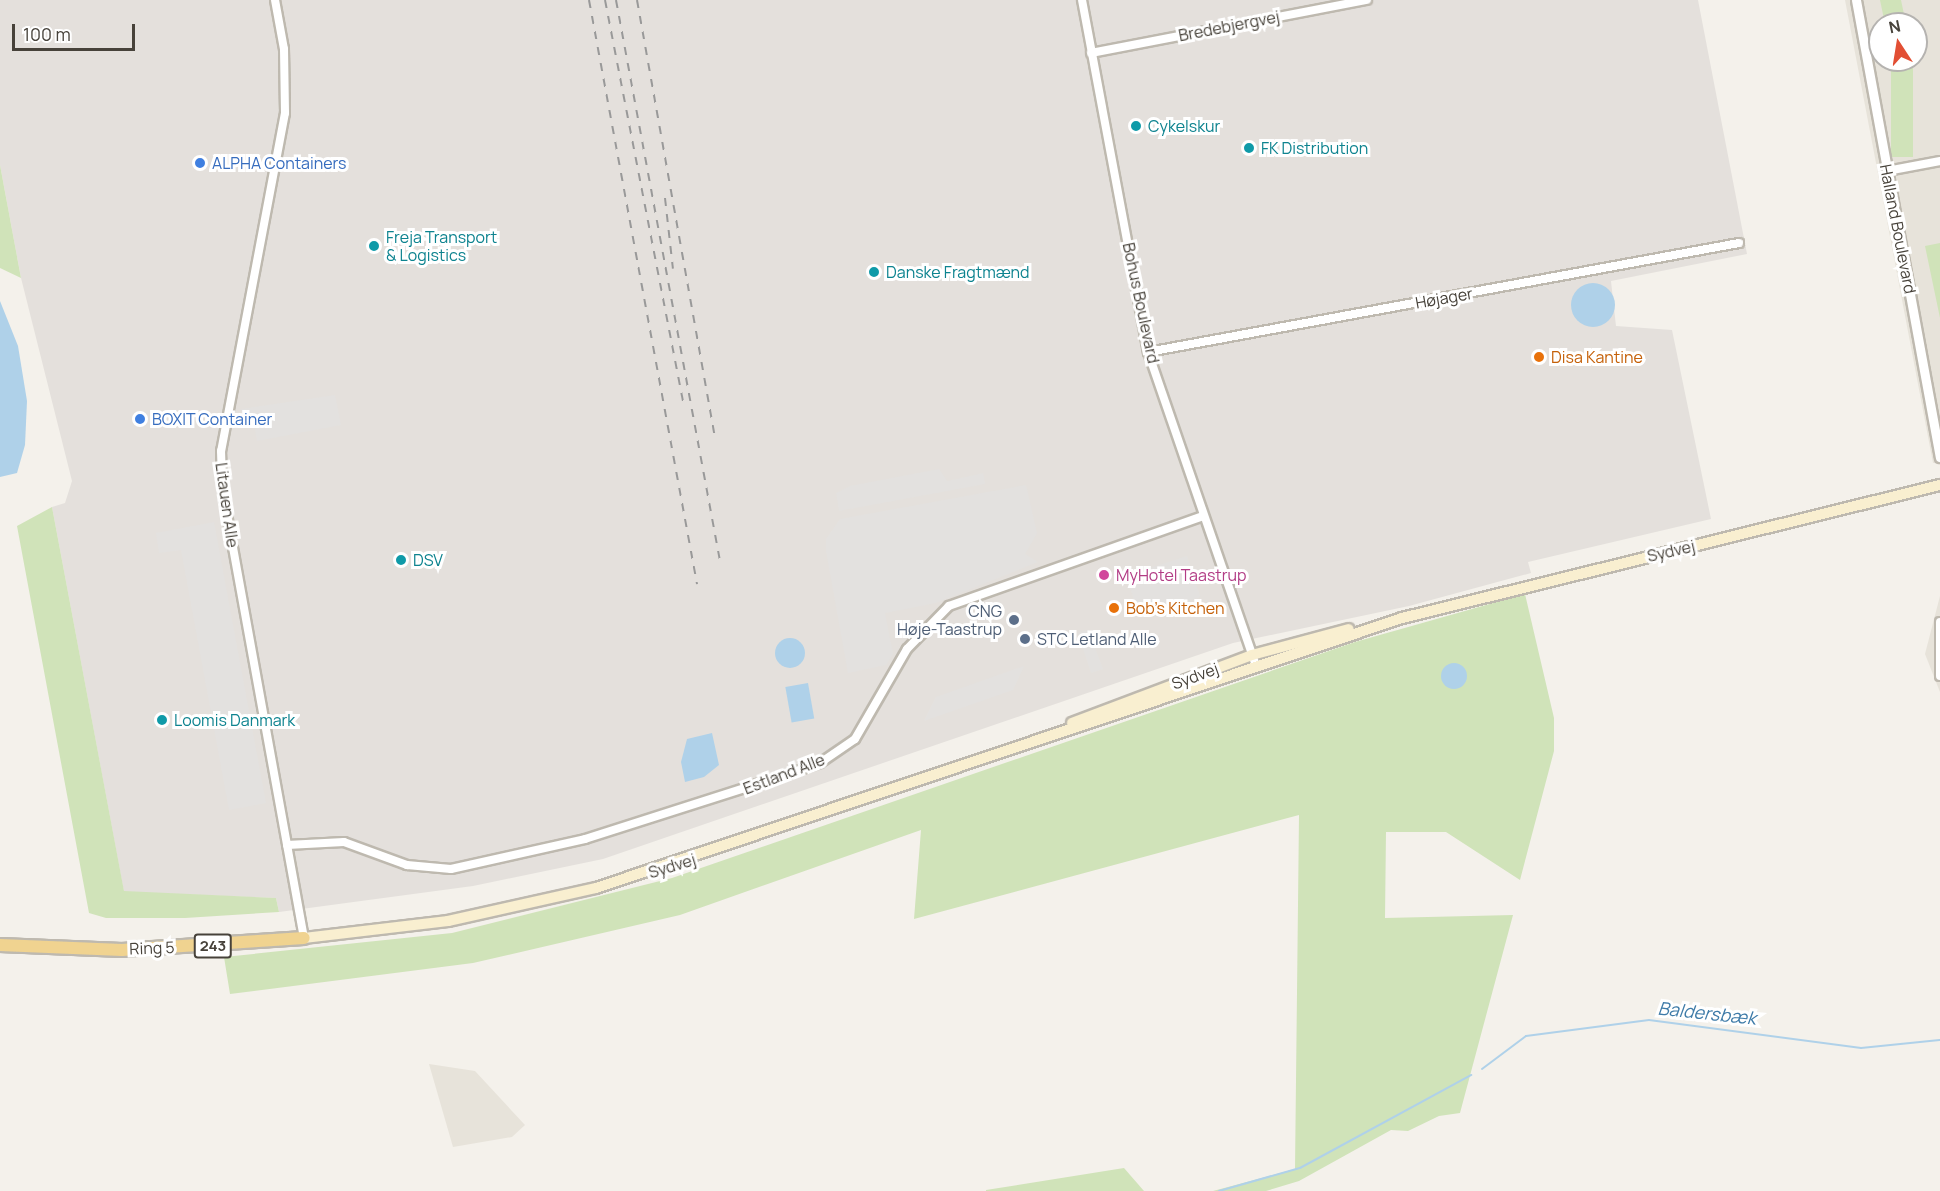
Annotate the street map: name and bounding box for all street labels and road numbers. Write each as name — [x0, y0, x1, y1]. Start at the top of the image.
street label: Bredebjergvej — [1177, 7, 1281, 45]
street label: Halland Boulevard — [1876, 163, 1920, 295]
street label: Bohus Boulevard — [1119, 241, 1163, 365]
street label: Højager — [1414, 284, 1474, 312]
street label: Litauen Alle — [212, 461, 242, 549]
street label: Sydvej — [1645, 536, 1697, 566]
street label: Sydvej — [1169, 659, 1221, 693]
street label: Estland Alle — [741, 750, 827, 798]
street label: Sydvej — [646, 850, 698, 882]
road number: 243 — [194, 934, 232, 958]
street label: Ring 5 — [129, 938, 175, 958]

